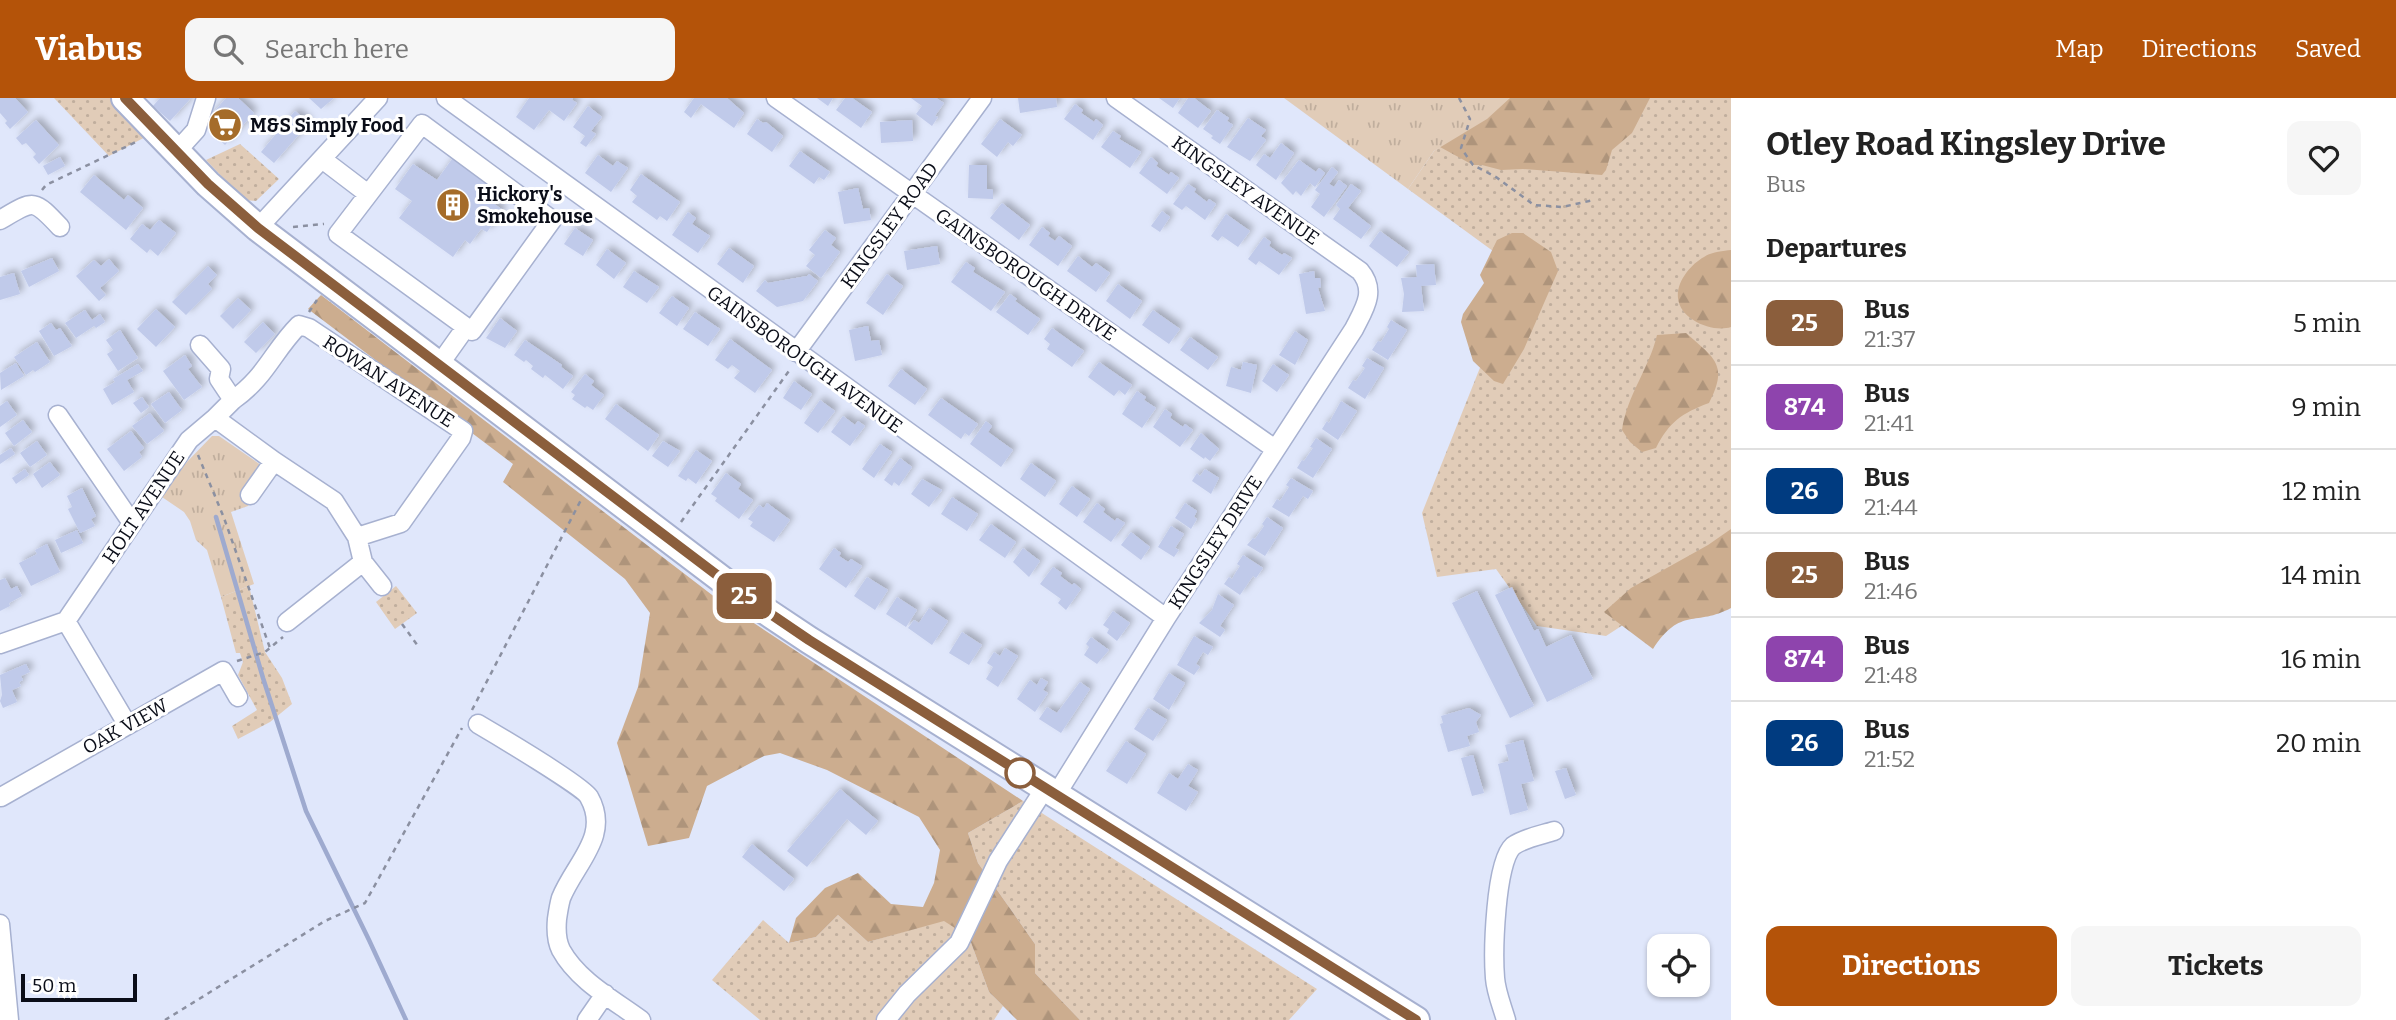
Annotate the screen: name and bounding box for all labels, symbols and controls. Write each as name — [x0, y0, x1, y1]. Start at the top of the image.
search box — [185, 18, 675, 81]
text: Viabus — [35, 29, 143, 69]
icon: search — [209, 30, 247, 68]
text: Search here — [265, 34, 409, 65]
text: Map — [2055, 35, 2104, 63]
text: Directions — [2142, 35, 2257, 63]
text: Saved — [2295, 35, 2361, 63]
supermarket icon: M&S Simply Food — [206, 106, 244, 144]
place label: M&S Simply Food — [250, 114, 404, 137]
button: heart — [2287, 121, 2361, 195]
text: Otley Road Kingsley Drive — [1766, 124, 2166, 164]
street label: KINGSLEY AVENUE — [1168, 131, 1324, 250]
street label: KINGSLEY ROAD — [836, 158, 943, 293]
text: Bus — [1766, 170, 1806, 198]
place label: Hickory's Smokehouse — [477, 183, 593, 228]
building icon: Hickory's Smokehouse — [434, 186, 472, 224]
street label: GAINSBOROUGH DRIVE — [931, 203, 1121, 346]
text: Departures — [1766, 233, 1907, 264]
street label: GAINSBOROUGH AVENUE — [703, 281, 907, 438]
text: Bus — [1864, 294, 1910, 325]
text: 5 min — [2293, 308, 2361, 339]
text: 25 — [1791, 309, 1818, 337]
text: 21:37 — [1864, 325, 1915, 353]
street label: ROWAN AVENUE — [319, 330, 459, 432]
text: Bus — [1864, 378, 1910, 409]
text: 9 min — [2292, 392, 2361, 423]
text: 874 — [1784, 393, 1825, 421]
text: 21:41 — [1864, 409, 1913, 437]
street label: HOLT AVENUE — [97, 447, 189, 568]
text: Bus — [1864, 462, 1910, 493]
street label: KINGSLEY DRIVE — [1164, 471, 1267, 613]
text: 12 min — [2282, 476, 2361, 507]
text: 26 — [1791, 477, 1818, 505]
text: 21:44 — [1864, 493, 1918, 521]
text: Bus — [1864, 546, 1910, 577]
text: 14 min — [2281, 560, 2361, 591]
text: 25 — [1791, 561, 1818, 589]
line badge: 25 — [712, 573, 776, 619]
text: 21:46 — [1864, 577, 1918, 605]
text: 25 — [731, 582, 757, 610]
text: Bus — [1864, 630, 1910, 661]
text: 16 min — [2281, 644, 2361, 675]
text: 874 — [1784, 645, 1825, 673]
text: 21:48 — [1864, 661, 1918, 689]
street label: OAK VIEW — [79, 693, 172, 759]
text: Bus — [1864, 714, 1910, 745]
text: 20 min — [2276, 728, 2361, 759]
text: 26 — [1791, 729, 1818, 757]
text: 21:52 — [1864, 745, 1915, 773]
unlabelled marker — [1005, 758, 1035, 788]
button: Directions — [1766, 926, 2057, 1006]
button: Tickets — [2071, 926, 2361, 1006]
map controls — [1647, 934, 1710, 997]
button: locate — [1647, 934, 1710, 997]
scale bar — [21, 971, 136, 1003]
text: 50 m — [32, 974, 76, 997]

